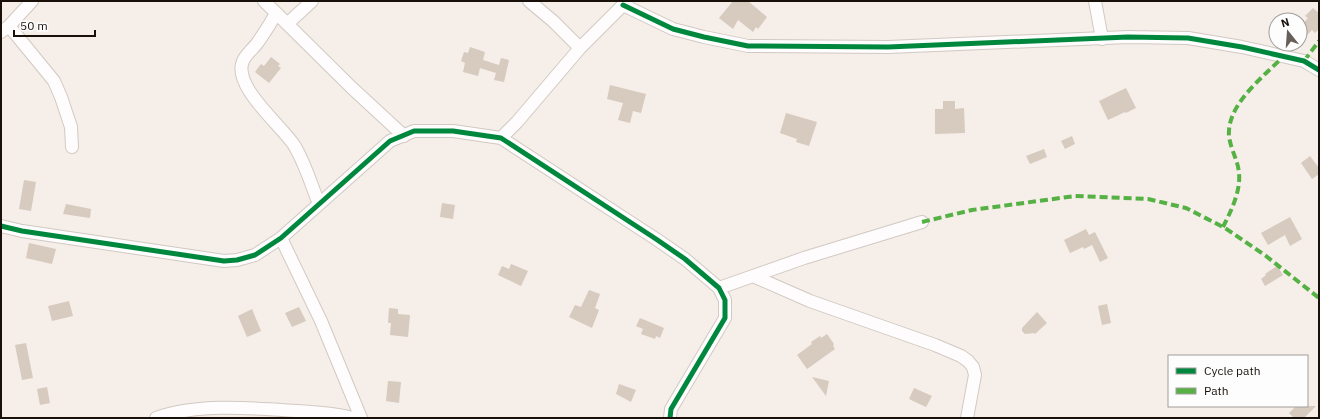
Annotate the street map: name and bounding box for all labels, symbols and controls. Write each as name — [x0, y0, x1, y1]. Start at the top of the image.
scale bar — [14, 12, 95, 38]
north arrow — [1268, 12, 1308, 52]
text: N — [1279, 15, 1291, 30]
text: 50 m — [20, 18, 48, 33]
legend — [1168, 355, 1308, 407]
text: Cycle path — [1204, 363, 1261, 378]
text: Path — [1204, 383, 1229, 398]

